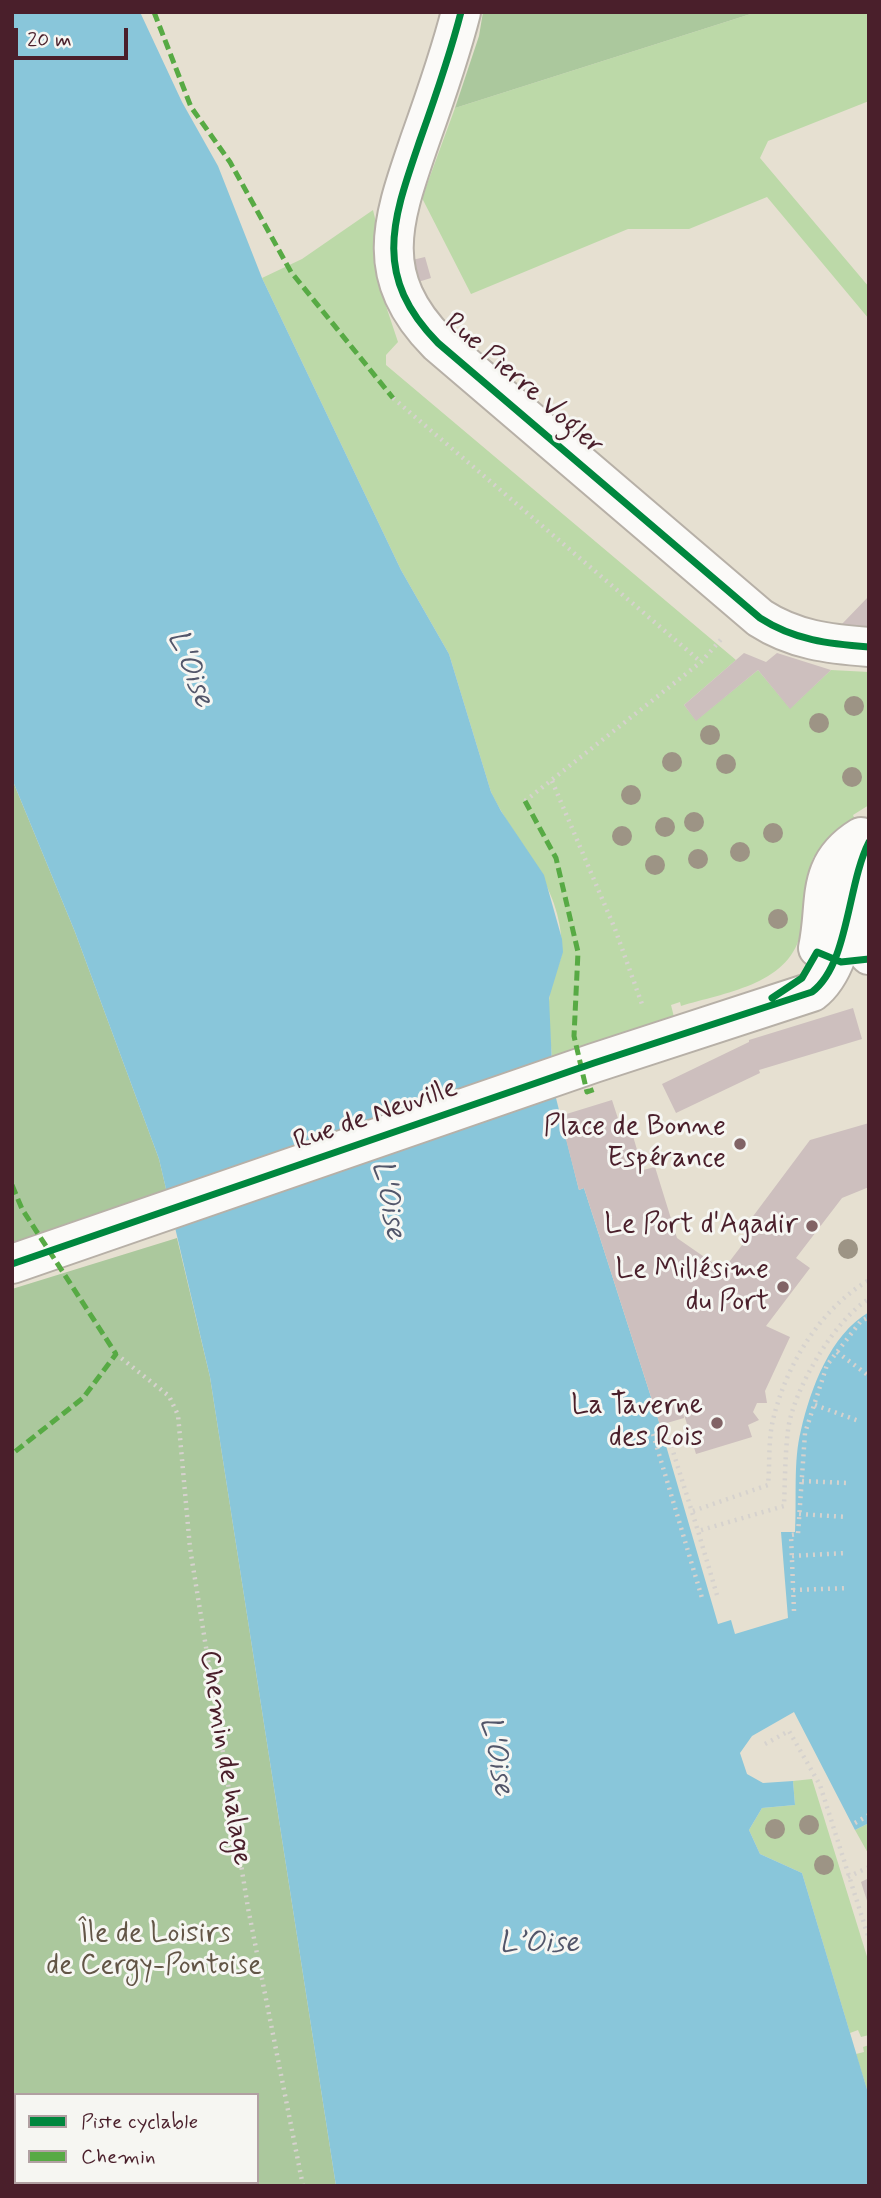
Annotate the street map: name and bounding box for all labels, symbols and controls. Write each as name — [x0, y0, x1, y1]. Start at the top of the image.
scale bar — [18, 14, 131, 58]
text: 20 m — [27, 26, 72, 54]
street label: Rue Pierre Vogler — [436, 307, 610, 463]
water label: L'Oise — [157, 625, 221, 713]
street label: Rue de Neuville — [290, 1072, 462, 1160]
place label: Place de Bonne Espérance — [543, 1111, 726, 1177]
marker: Place de Bonne Espérance — [732, 1136, 748, 1152]
water label: L'Oise — [362, 1158, 412, 1242]
place label: Le Port d'Agadir — [604, 1209, 798, 1243]
marker: Le Port d'Agadir — [804, 1218, 820, 1234]
place label: Le Millésime du Port — [616, 1254, 769, 1320]
marker: Le Millésime du Port — [775, 1279, 791, 1295]
place label: La Taverne des Rois — [571, 1390, 703, 1456]
marker: La Taverne des Rois — [709, 1415, 725, 1431]
street label: Chemin de halage — [190, 1648, 258, 1868]
water label: L'Oise — [470, 1714, 520, 1798]
park label: Île de Loisirs de Cergy-Pontoise — [46, 1918, 262, 1984]
water label: L’Oise — [499, 1927, 579, 1963]
legend — [14, 2093, 259, 2184]
text: Piste cyclable — [81, 2108, 198, 2136]
text: Chemin — [81, 2143, 155, 2171]

